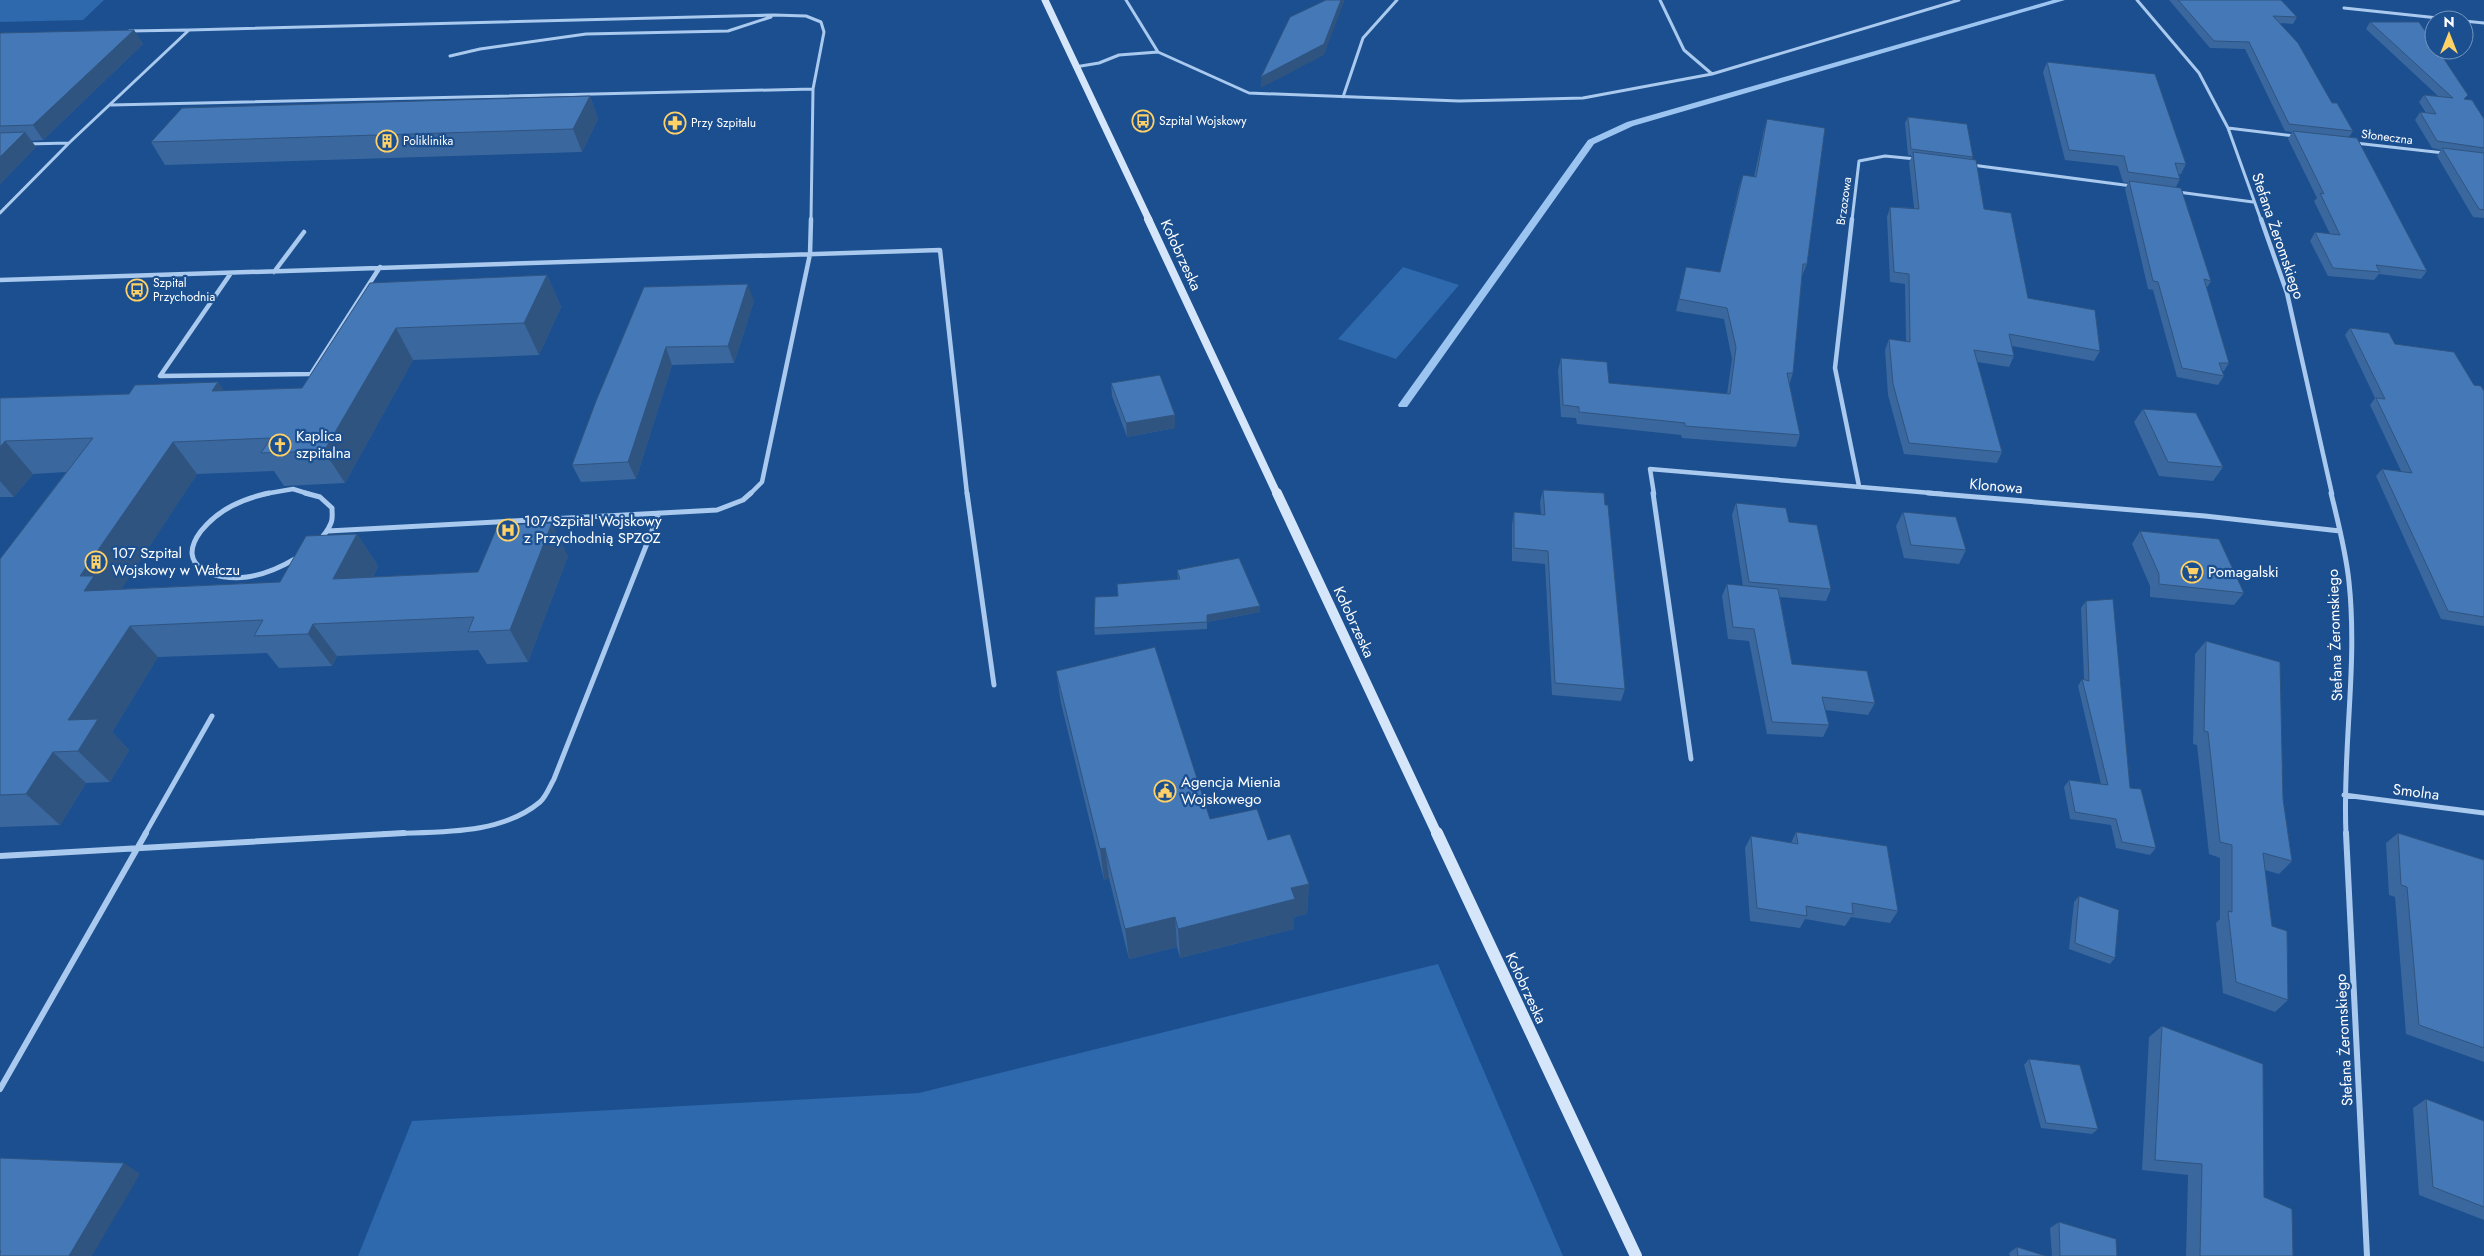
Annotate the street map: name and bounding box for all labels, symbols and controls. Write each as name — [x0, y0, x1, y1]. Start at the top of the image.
north arrow — [2424, 10, 2474, 60]
text: N — [2443, 12, 2455, 32]
bus stop icon: Szpital Wojskowy — [1131, 109, 1155, 133]
pharmacy icon: Przy Szpitalu — [663, 111, 687, 135]
place label: Szpital Wojskowy — [1159, 112, 1247, 130]
place label: Przy Szpitalu — [691, 114, 756, 132]
street label: Słoneczna — [2360, 125, 2414, 149]
building icon: Poliklinika — [375, 129, 399, 153]
place label: Poliklinika — [403, 132, 454, 150]
street label: Stefana Żeromskiego — [2246, 170, 2310, 302]
street label: Brzozowa — [1832, 175, 1856, 226]
street label: Kołobrzeska — [1155, 216, 1207, 294]
place label: Szpital Przychodnia — [153, 274, 215, 306]
bus stop icon: Szpital Przychodnia — [125, 278, 149, 302]
place label: Kaplica szpitalna — [296, 425, 351, 464]
church icon: Kaplica szpitalna — [268, 433, 292, 457]
street label: Klonowa — [1968, 473, 2024, 499]
place label: 107 Szpital Wojskowy z Przychodnią SPZOZ — [524, 510, 662, 549]
hospital icon: 107 Szpital Wojskowy z Przychodnią SPZOZ — [496, 518, 520, 542]
place label: 107 Szpital Wojskowy w Wałczu — [112, 542, 240, 581]
building icon: 107 Szpital Wojskowy w Wałczu — [84, 550, 108, 574]
supermarket icon: Pomagalski — [2180, 560, 2204, 584]
place label: Pomagalski — [2208, 561, 2279, 583]
street label: Stefana Żeromskiego — [2322, 568, 2348, 702]
street label: Kołobrzeska — [1328, 583, 1380, 661]
place label: Agencja Mienia Wojskowego — [1181, 771, 1280, 810]
street label: Smolna — [2392, 778, 2440, 806]
public building icon: Agencja Mienia Wojskowego — [1153, 779, 1177, 803]
street label: Kołobrzeska — [1500, 949, 1552, 1027]
street label: Stefana Żeromskiego — [2330, 973, 2358, 1107]

